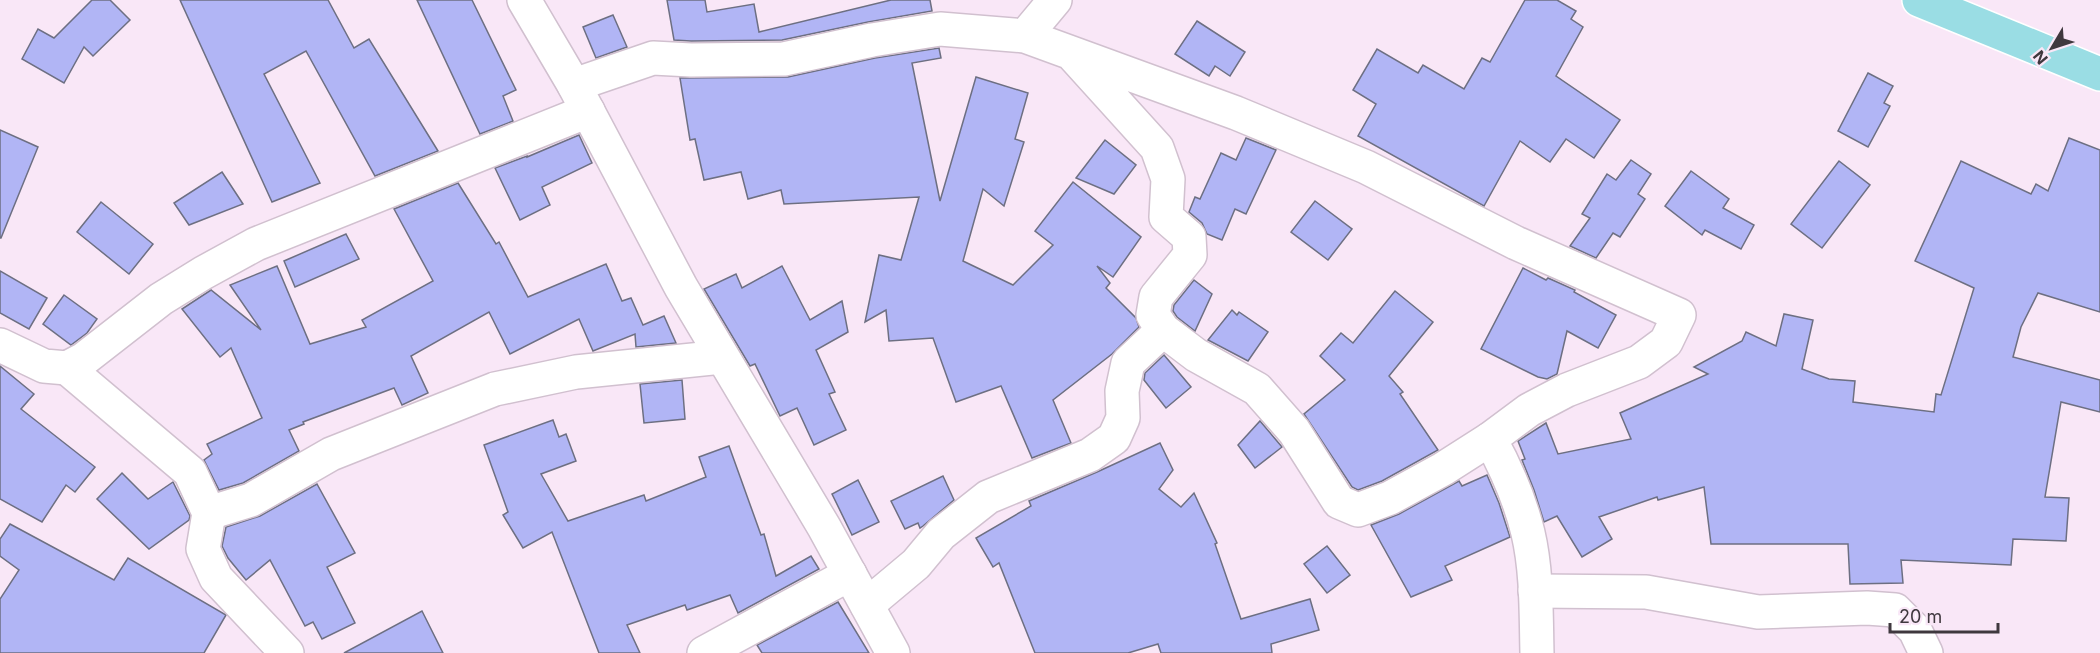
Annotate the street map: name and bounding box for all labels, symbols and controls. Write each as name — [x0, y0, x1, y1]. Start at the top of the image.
north arrow — [2022, 18, 2082, 78]
text: N — [2029, 46, 2052, 68]
scale bar — [1890, 596, 1998, 634]
text: 20 m — [1899, 606, 1942, 627]

